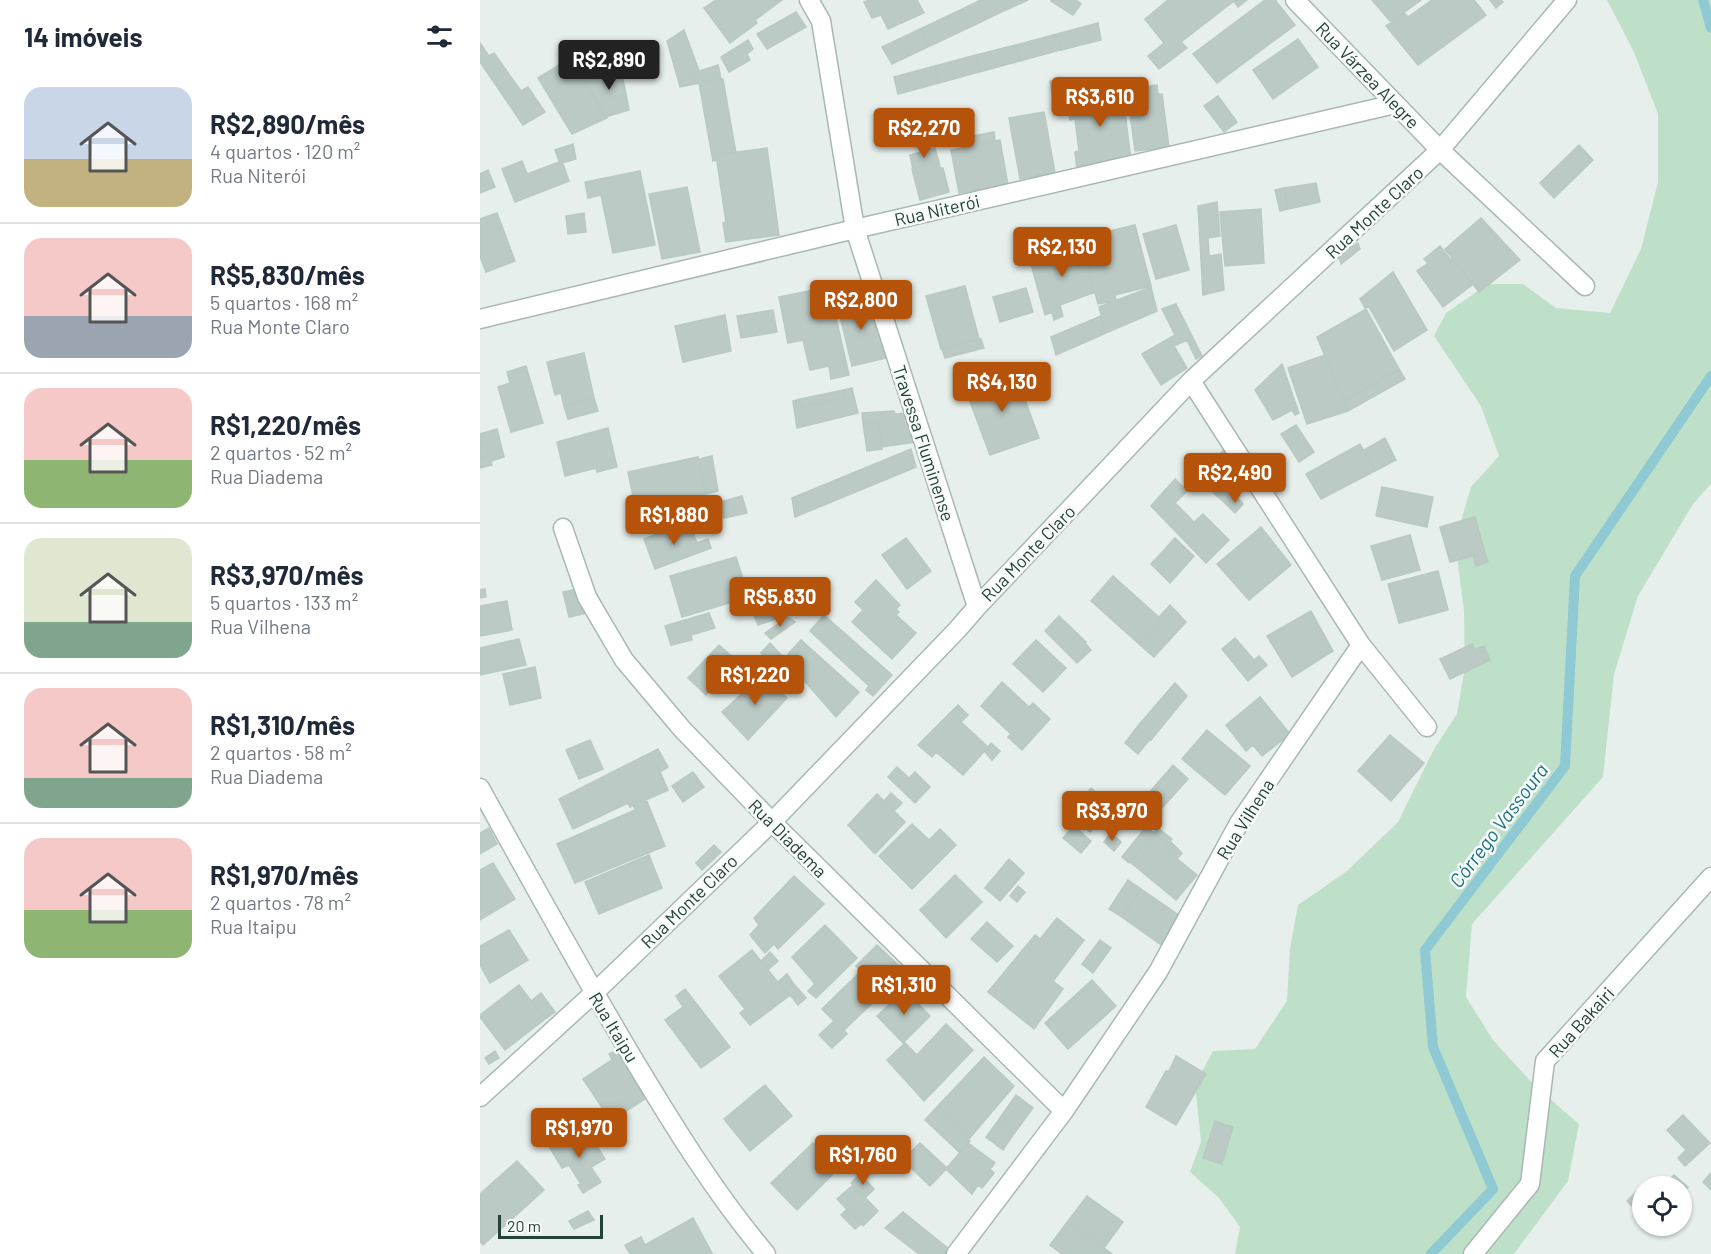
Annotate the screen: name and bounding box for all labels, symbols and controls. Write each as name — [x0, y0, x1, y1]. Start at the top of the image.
street label: Rua Várzea Alegre — [1312, 17, 1424, 133]
icon: filters — [423, 20, 456, 53]
text: 14 imóveis — [24, 21, 142, 52]
pin: R$2,890 — [554, 40, 664, 91]
text: R$2,890 — [572, 47, 646, 71]
pin: R$3,610 — [1045, 77, 1155, 128]
text: R$3,610 — [1066, 84, 1134, 108]
text: R$2,890/mês — [210, 108, 365, 139]
pin: R$2,270 — [869, 108, 979, 159]
icon: home — [72, 111, 144, 183]
text: R$2,270 — [888, 115, 960, 139]
text: 4 quartos · 120 m² — [210, 139, 360, 163]
street label: Rua Monte Claro — [1320, 161, 1428, 263]
text: Rua Niterói — [210, 163, 306, 187]
street label: Rua Niterói — [892, 190, 982, 230]
pin: R$2,130 — [1007, 227, 1117, 278]
text: R$2,130 — [1027, 234, 1097, 258]
text: R$5,830/mês — [210, 259, 365, 290]
icon: home — [72, 262, 144, 334]
pin: R$2,800 — [806, 280, 916, 331]
text: R$2,800 — [824, 287, 898, 311]
text: 5 quartos · 168 m² — [210, 290, 358, 314]
text: Rua Monte Claro — [210, 314, 350, 338]
street label: Travessa Fluminense — [888, 362, 960, 524]
pin: R$4,130 — [947, 362, 1057, 413]
text: R$4,130 — [967, 369, 1037, 393]
text: R$1,220/mês — [210, 409, 361, 440]
icon: home — [72, 412, 144, 484]
text: 2 quartos · 52 m² — [210, 440, 352, 464]
pin: R$2,490 — [1180, 453, 1290, 504]
text: R$2,490 — [1198, 460, 1272, 484]
text: Rua Diadema — [210, 464, 323, 488]
pin: R$1,880 — [619, 495, 729, 546]
street label: Rua Monte Claro — [976, 500, 1080, 606]
text: R$1,880 — [639, 502, 709, 526]
text: R$3,970/mês — [210, 559, 363, 590]
icon: home — [72, 562, 144, 634]
pin: R$5,830 — [725, 577, 835, 628]
text: R$5,830 — [744, 584, 816, 608]
text: 5 quartos · 133 m² — [210, 590, 358, 614]
text: Rua Vilhena — [210, 614, 311, 638]
pin: R$1,220 — [700, 655, 810, 706]
text: R$1,220 — [720, 662, 790, 686]
text: R$1,310/mês — [210, 709, 355, 740]
icon: home — [72, 712, 144, 784]
text: 2 quartos · 58 m² — [210, 740, 352, 764]
water label: Córrego Vassoura — [1443, 758, 1553, 892]
text: Rua Diadema — [210, 764, 323, 788]
street label: Rua Vilhena — [1212, 775, 1278, 863]
pin: R$3,970 — [1057, 791, 1167, 842]
street label: Rua Diadema — [744, 794, 832, 882]
text: R$3,970 — [1076, 798, 1148, 822]
street label: Rua Monte Claro — [636, 849, 742, 953]
text: R$1,970/mês — [210, 859, 359, 890]
icon: home — [72, 862, 144, 934]
text: 2 quartos · 78 m² — [210, 890, 351, 914]
text: Rua Itaipu — [210, 914, 297, 938]
pin: R$1,310 — [849, 965, 959, 1016]
text: R$1,310 — [871, 972, 937, 996]
street label: Rua Bakairi — [1544, 982, 1618, 1062]
street label: Rua Itaipu — [584, 988, 644, 1066]
pin: R$1,970 — [524, 1108, 634, 1159]
text: R$1,970 — [545, 1115, 613, 1139]
pin: R$1,760 — [808, 1135, 918, 1186]
text: R$1,760 — [829, 1142, 897, 1166]
map controls — [1632, 1176, 1692, 1236]
button: locate — [1632, 1176, 1692, 1236]
scale bar — [498, 1212, 603, 1240]
text: 20 m — [507, 1216, 541, 1235]

